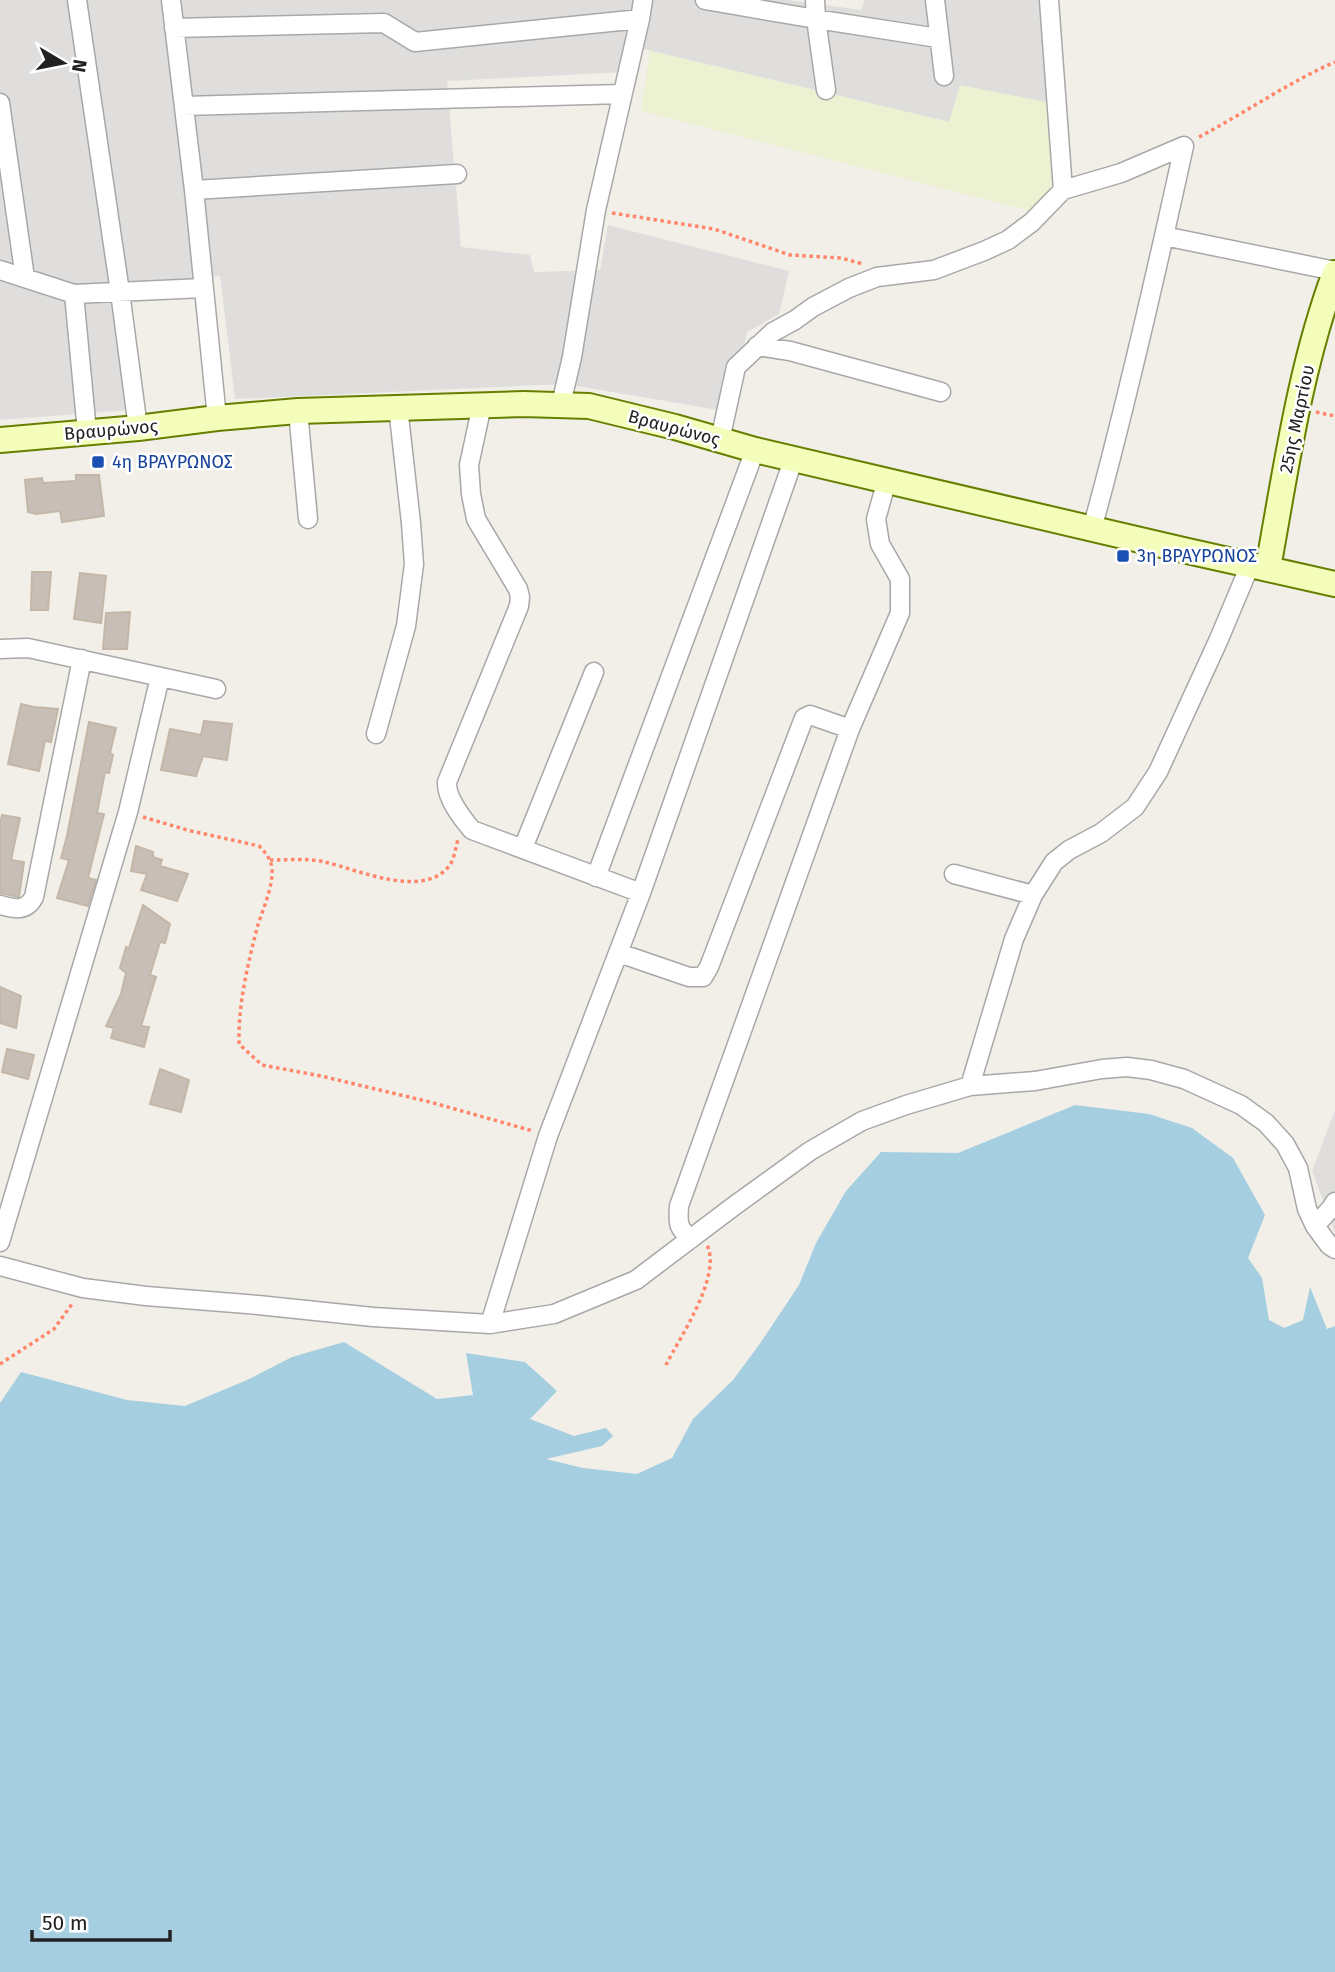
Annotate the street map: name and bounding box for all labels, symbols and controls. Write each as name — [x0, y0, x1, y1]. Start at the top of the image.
north arrow — [28, 28, 98, 98]
text: N — [67, 58, 92, 74]
street label: 25ης Μαρτίου — [1275, 363, 1319, 475]
street label: Βραυρώνος — [626, 405, 723, 451]
street label: Βραυρώνος — [63, 415, 159, 445]
place label: 4η ΒΡΑΥΡΩΝΟΣ — [112, 451, 233, 473]
marker: 4η ΒΡΑΥΡΩΝΟΣ — [90, 454, 106, 470]
place label: 3η ΒΡΑΥΡΩΝΟΣ — [1137, 545, 1257, 567]
marker: 3η ΒΡΑΥΡΩΝΟΣ — [1115, 548, 1131, 564]
scale bar — [32, 1898, 170, 1942]
text: 50 m — [42, 1910, 88, 1936]

